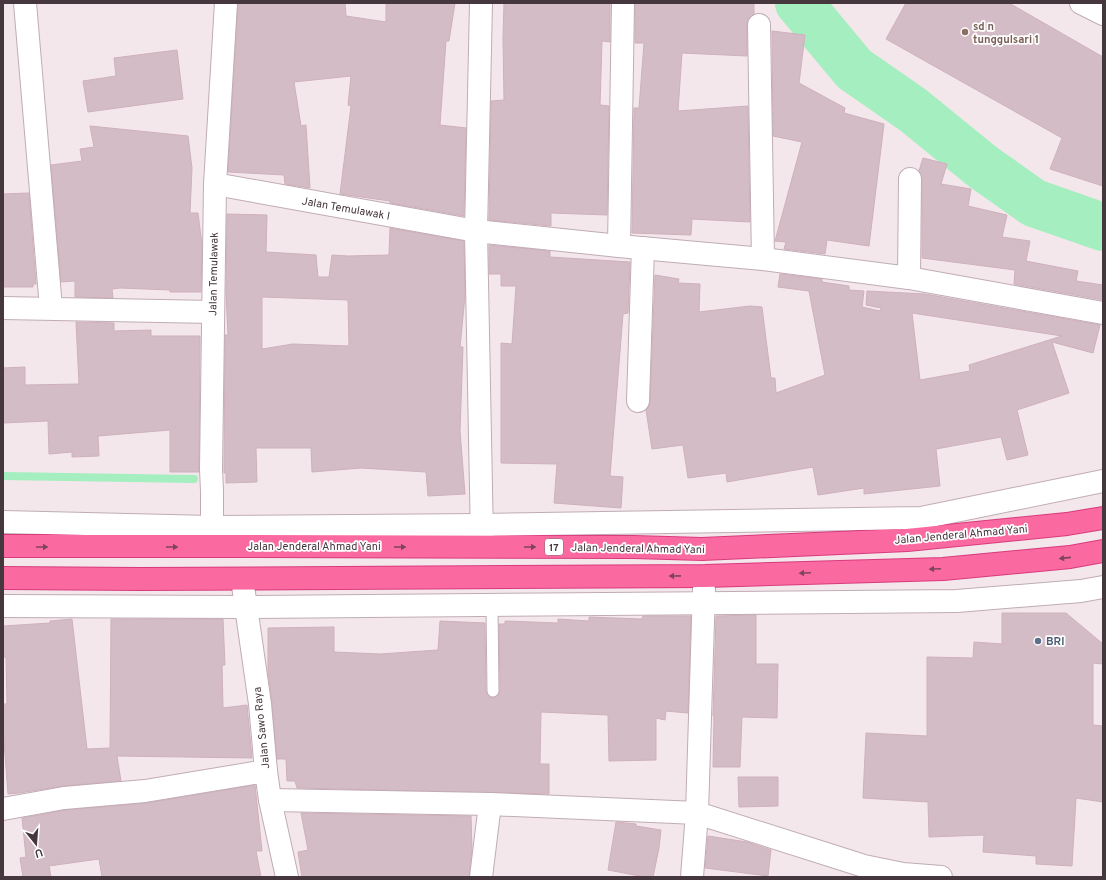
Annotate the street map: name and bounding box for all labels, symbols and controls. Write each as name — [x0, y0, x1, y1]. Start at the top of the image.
place label: sd n tunggulsari 1 — [973, 20, 1039, 47]
marker: sd n tunggulsari 1 — [960, 27, 970, 37]
street label: Jalan Temulawak I — [301, 194, 391, 224]
street label: Jalan Temulawak — [206, 232, 222, 316]
street label: Jalan Jenderal Ahmad Yani — [894, 522, 1028, 548]
road number: 17 — [545, 539, 563, 555]
street label: Jalan Jenderal Ahmad Yani — [247, 540, 381, 554]
street label: Jalan Jenderal Ahmad Yani — [571, 541, 705, 557]
one-way arrow — [166, 543, 178, 550]
one-way arrow — [36, 544, 49, 550]
one-way arrow — [394, 544, 407, 550]
one-way arrow — [524, 544, 537, 550]
one-way arrow — [1058, 554, 1071, 561]
one-way arrow — [929, 566, 941, 573]
one-way arrow — [798, 570, 811, 576]
one-way arrow — [668, 573, 681, 579]
place label: BRI — [1046, 635, 1064, 649]
marker: BRI — [1033, 636, 1043, 646]
street label: Jalan Sawo Raya — [251, 686, 273, 770]
north arrow — [16, 824, 56, 864]
text: U — [33, 845, 44, 860]

